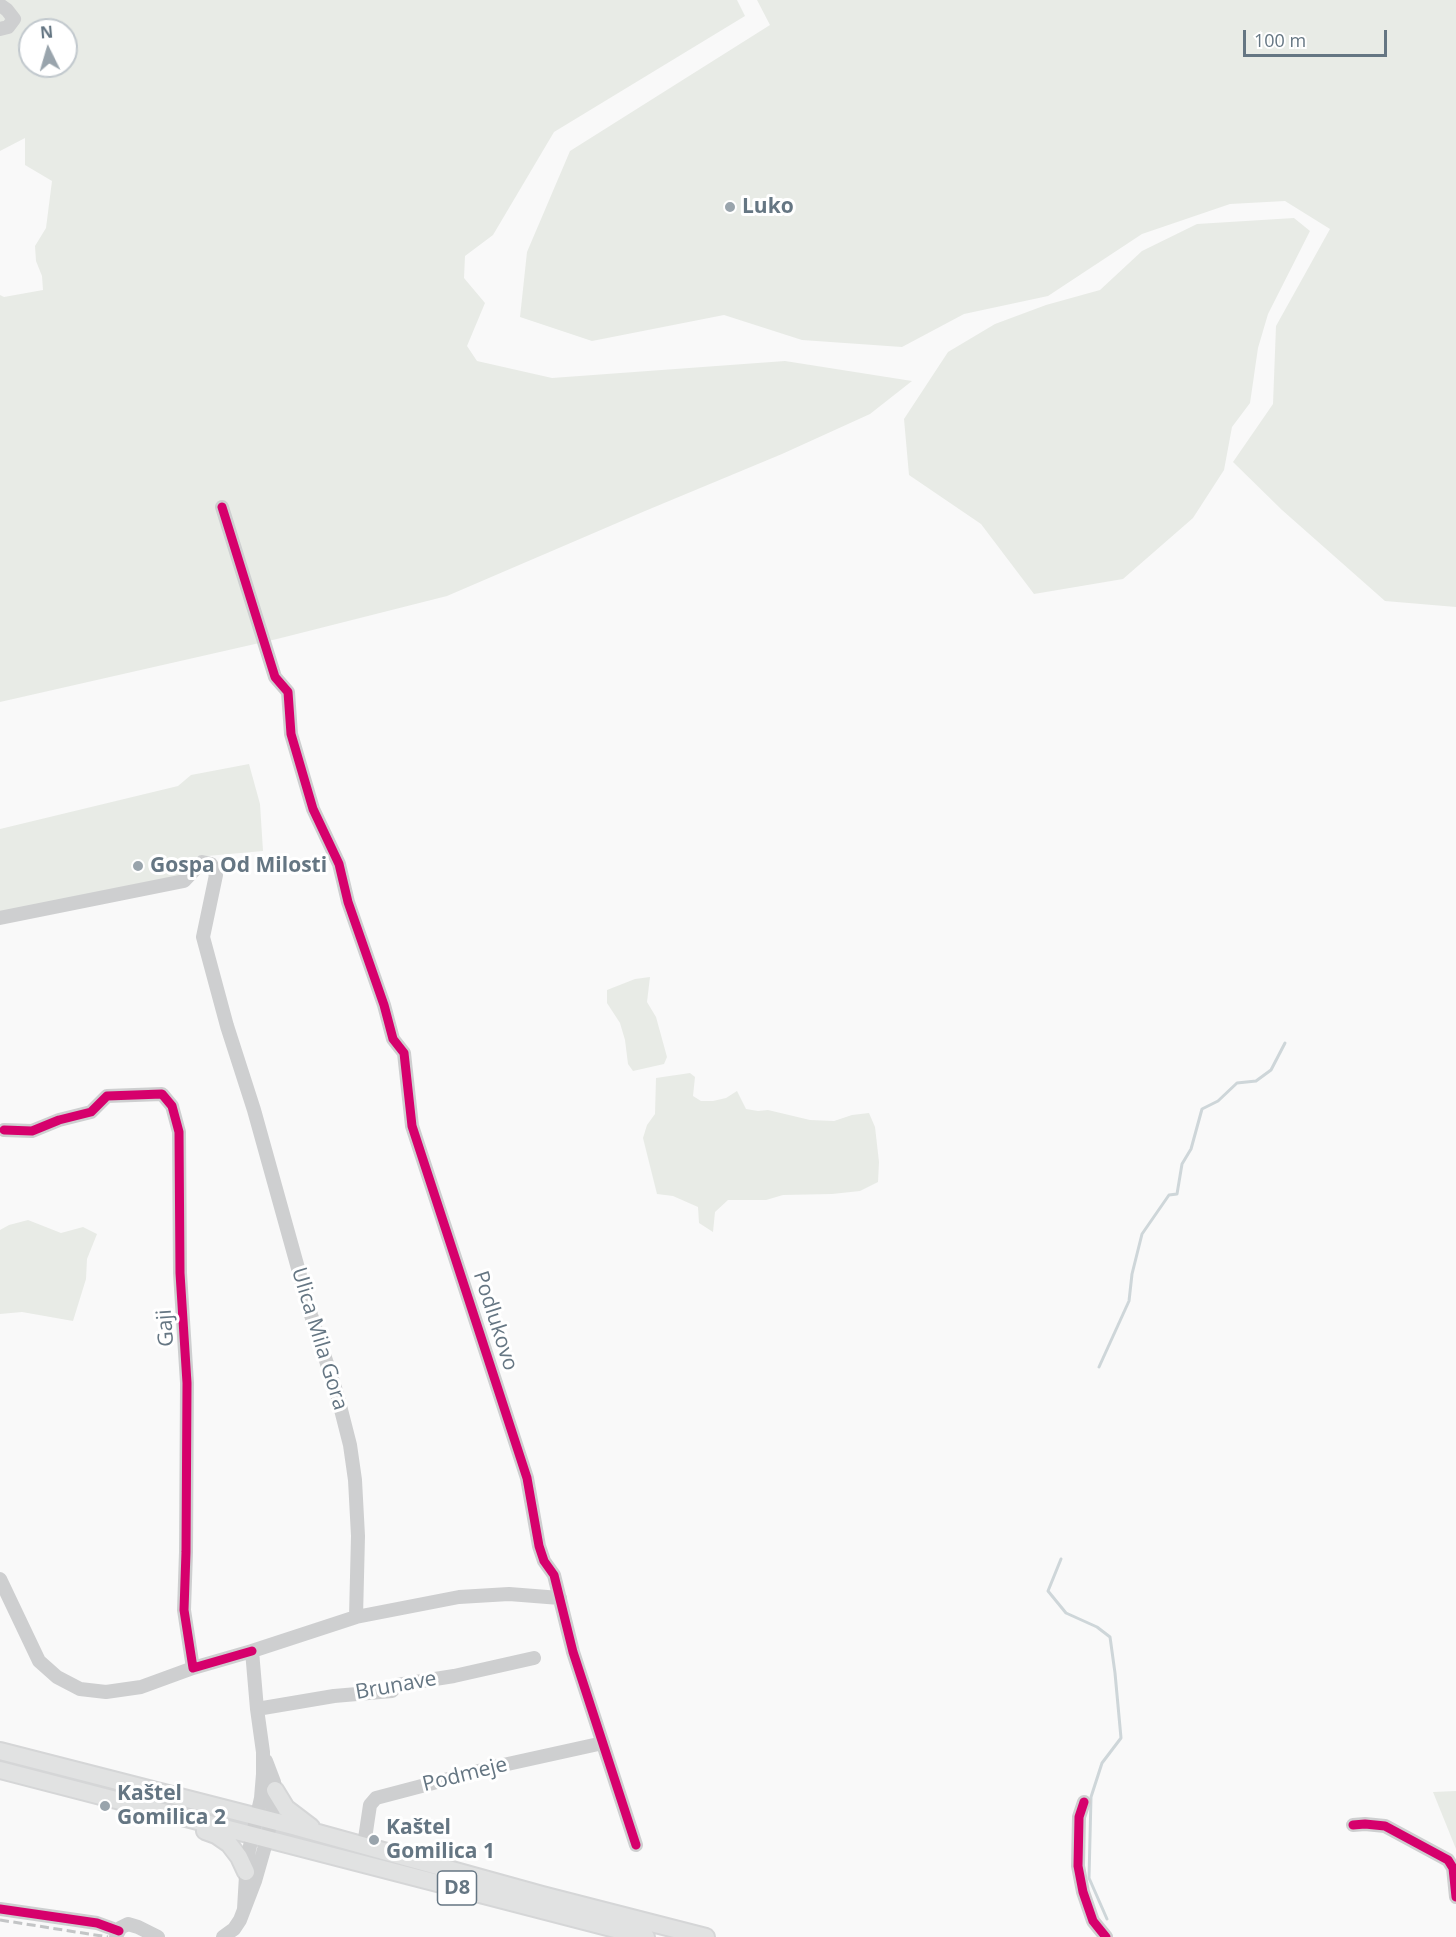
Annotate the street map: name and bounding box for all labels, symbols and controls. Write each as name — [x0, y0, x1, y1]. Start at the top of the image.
north arrow — [18, 18, 78, 78]
scale bar — [1246, 18, 1390, 56]
text: N — [39, 21, 54, 44]
text: 100 m — [1254, 28, 1306, 52]
place label: Luko — [742, 194, 794, 220]
marker: Luko — [723, 200, 737, 214]
place label: Gospa Od Milosti — [150, 853, 327, 879]
marker: Gospa Od Milosti — [131, 859, 145, 873]
street label: Ulica Mila Gora — [285, 1265, 353, 1413]
street label: Podlukovo — [467, 1268, 523, 1374]
street label: Gaji — [152, 1308, 180, 1348]
street label: Brunave — [354, 1666, 438, 1706]
street label: Podmeje — [420, 1752, 510, 1798]
place label: Kaštel Gomilica 2 — [117, 1781, 226, 1831]
marker: Kaštel Gomilica 2 — [98, 1799, 112, 1813]
place label: Kaštel Gomilica 1 — [386, 1815, 495, 1865]
marker: Kaštel Gomilica 1 — [367, 1833, 381, 1847]
road number: D8 — [438, 1871, 476, 1905]

